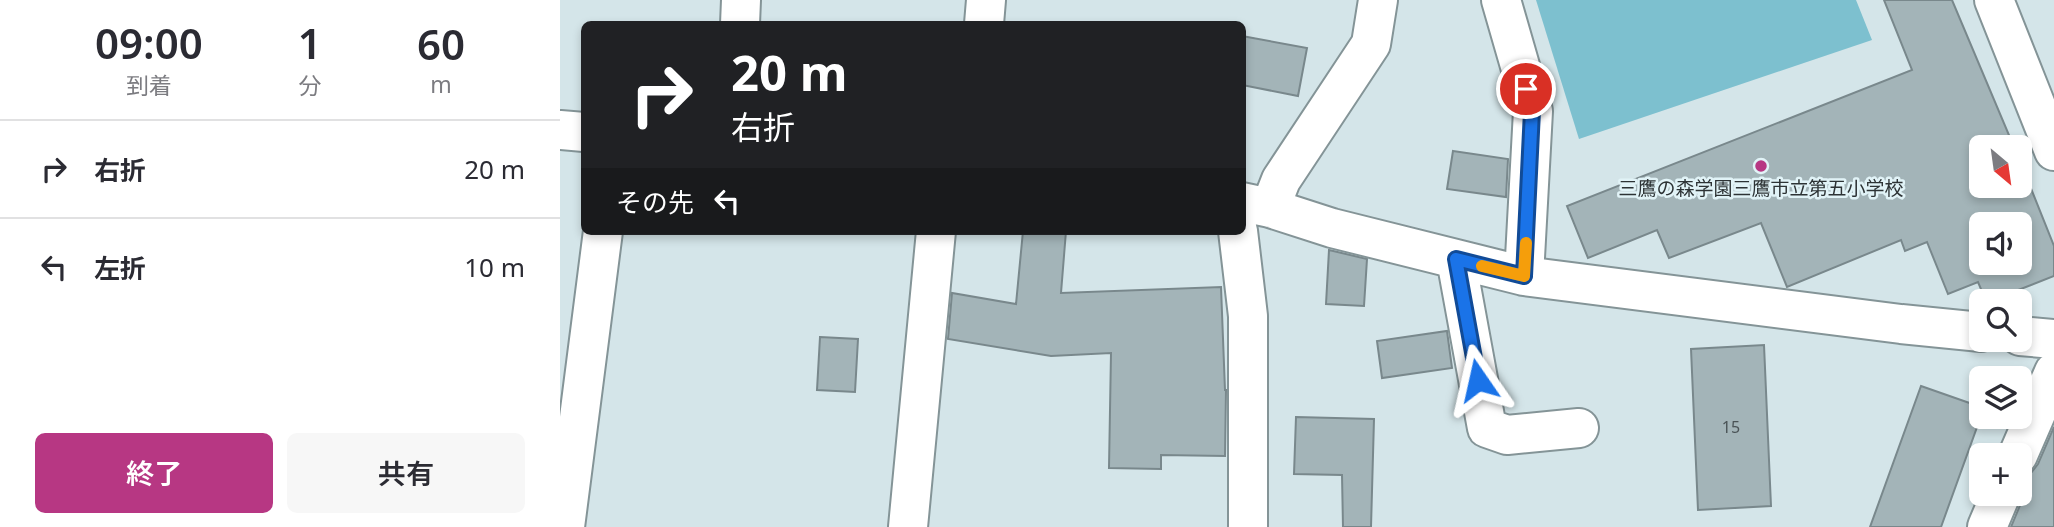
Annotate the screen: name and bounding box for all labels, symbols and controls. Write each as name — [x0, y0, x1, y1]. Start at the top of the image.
text: 09:00 — [95, 14, 203, 71]
text: 1 — [298, 14, 322, 71]
text: 60 — [417, 15, 465, 72]
text: 20 m — [731, 39, 848, 105]
icon: right — [616, 49, 707, 140]
pin — [1496, 59, 1556, 119]
text: m — [430, 68, 452, 100]
text: 到着 — [126, 69, 172, 101]
text: 分 — [298, 69, 321, 101]
icon: arrive — [1507, 70, 1545, 108]
text: 右折 — [731, 105, 795, 148]
north arrow — [1969, 135, 2032, 198]
map controls — [1969, 135, 2032, 506]
icon: right — [35, 150, 73, 188]
text: 20 m — [464, 151, 525, 187]
text: 右折 — [94, 152, 146, 188]
marker: 三鷹の森学園三鷹市立第五小学校 — [1753, 158, 1769, 174]
place label: 三鷹の森学園三鷹市立第五小学校 — [1618, 175, 1904, 201]
icon: left — [708, 182, 746, 220]
text: その先 — [616, 184, 694, 220]
button: sound — [1969, 212, 2032, 275]
icon: left — [35, 248, 73, 286]
text: 10 m — [464, 249, 525, 285]
text: 左折 — [94, 250, 146, 286]
button: search — [1969, 289, 2032, 352]
position arrow — [1441, 343, 1515, 417]
button: layers — [1969, 366, 2032, 429]
house number: 15 — [1722, 416, 1740, 438]
button: 終了 — [35, 433, 273, 513]
button: 共有 — [287, 433, 525, 513]
button: + — [1969, 443, 2032, 506]

